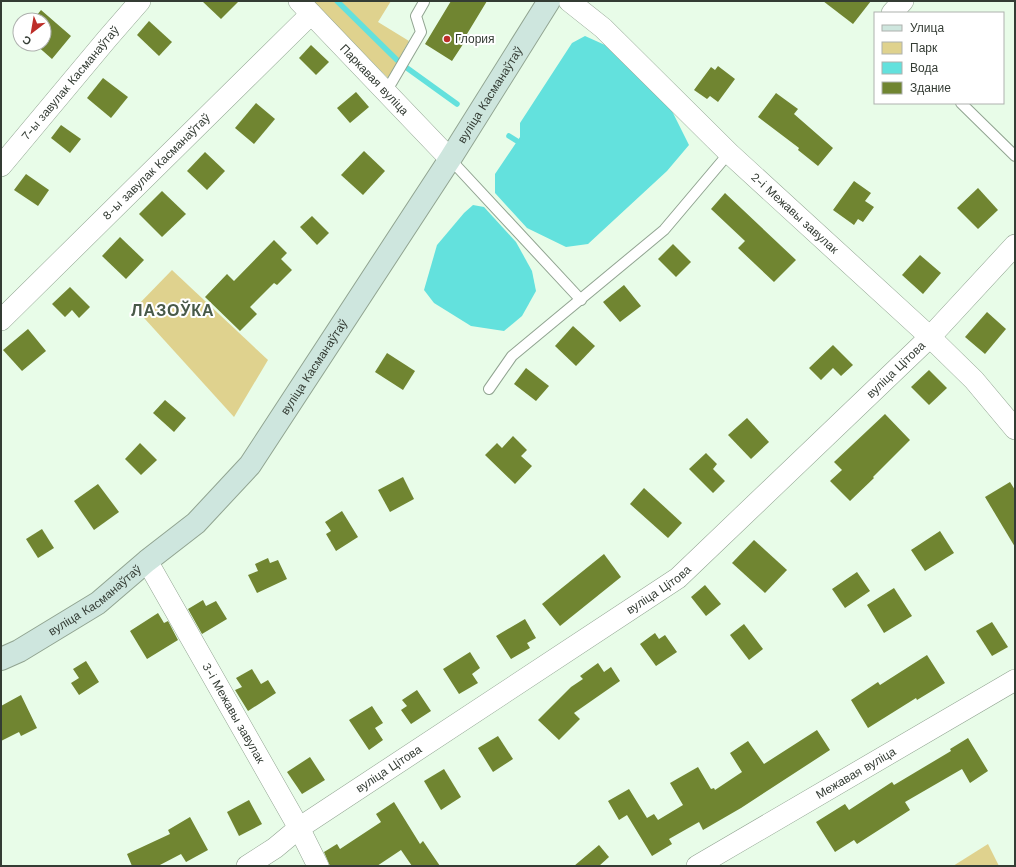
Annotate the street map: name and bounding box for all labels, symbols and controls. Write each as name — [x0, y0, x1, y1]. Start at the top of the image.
north arrow — [12, 12, 52, 52]
legend — [874, 12, 1004, 104]
text: Улица — [910, 21, 944, 35]
street label: 7-ы завулак Касманаўтаў — [19, 23, 122, 143]
text: С — [20, 32, 34, 48]
place label: Глория — [455, 32, 495, 46]
marker: Глория — [442, 34, 452, 44]
street label: Паркавая вуліца — [337, 41, 412, 118]
text: Парк — [910, 41, 938, 55]
street label: вуліца Касманаўтаў — [455, 44, 526, 146]
text: Вода — [910, 61, 938, 75]
text: Здание — [910, 81, 951, 95]
street label: 8-ы завулак Касманаўтаў — [99, 111, 213, 223]
street label: 2-і Межавы завулак — [748, 170, 842, 257]
district label: ЛАЗОЎКА — [131, 300, 215, 320]
street label: вуліца Касманаўтаў — [278, 317, 350, 417]
street label: вуліца Цітова — [864, 338, 928, 401]
street label: вуліца Касманаўтаў — [46, 562, 144, 638]
street label: вуліца Цітова — [624, 562, 694, 617]
street label: 3-і Межавы завулак — [199, 660, 268, 766]
street label: вуліца Цітова — [353, 742, 424, 796]
street label: Межавая вуліца — [813, 744, 899, 802]

